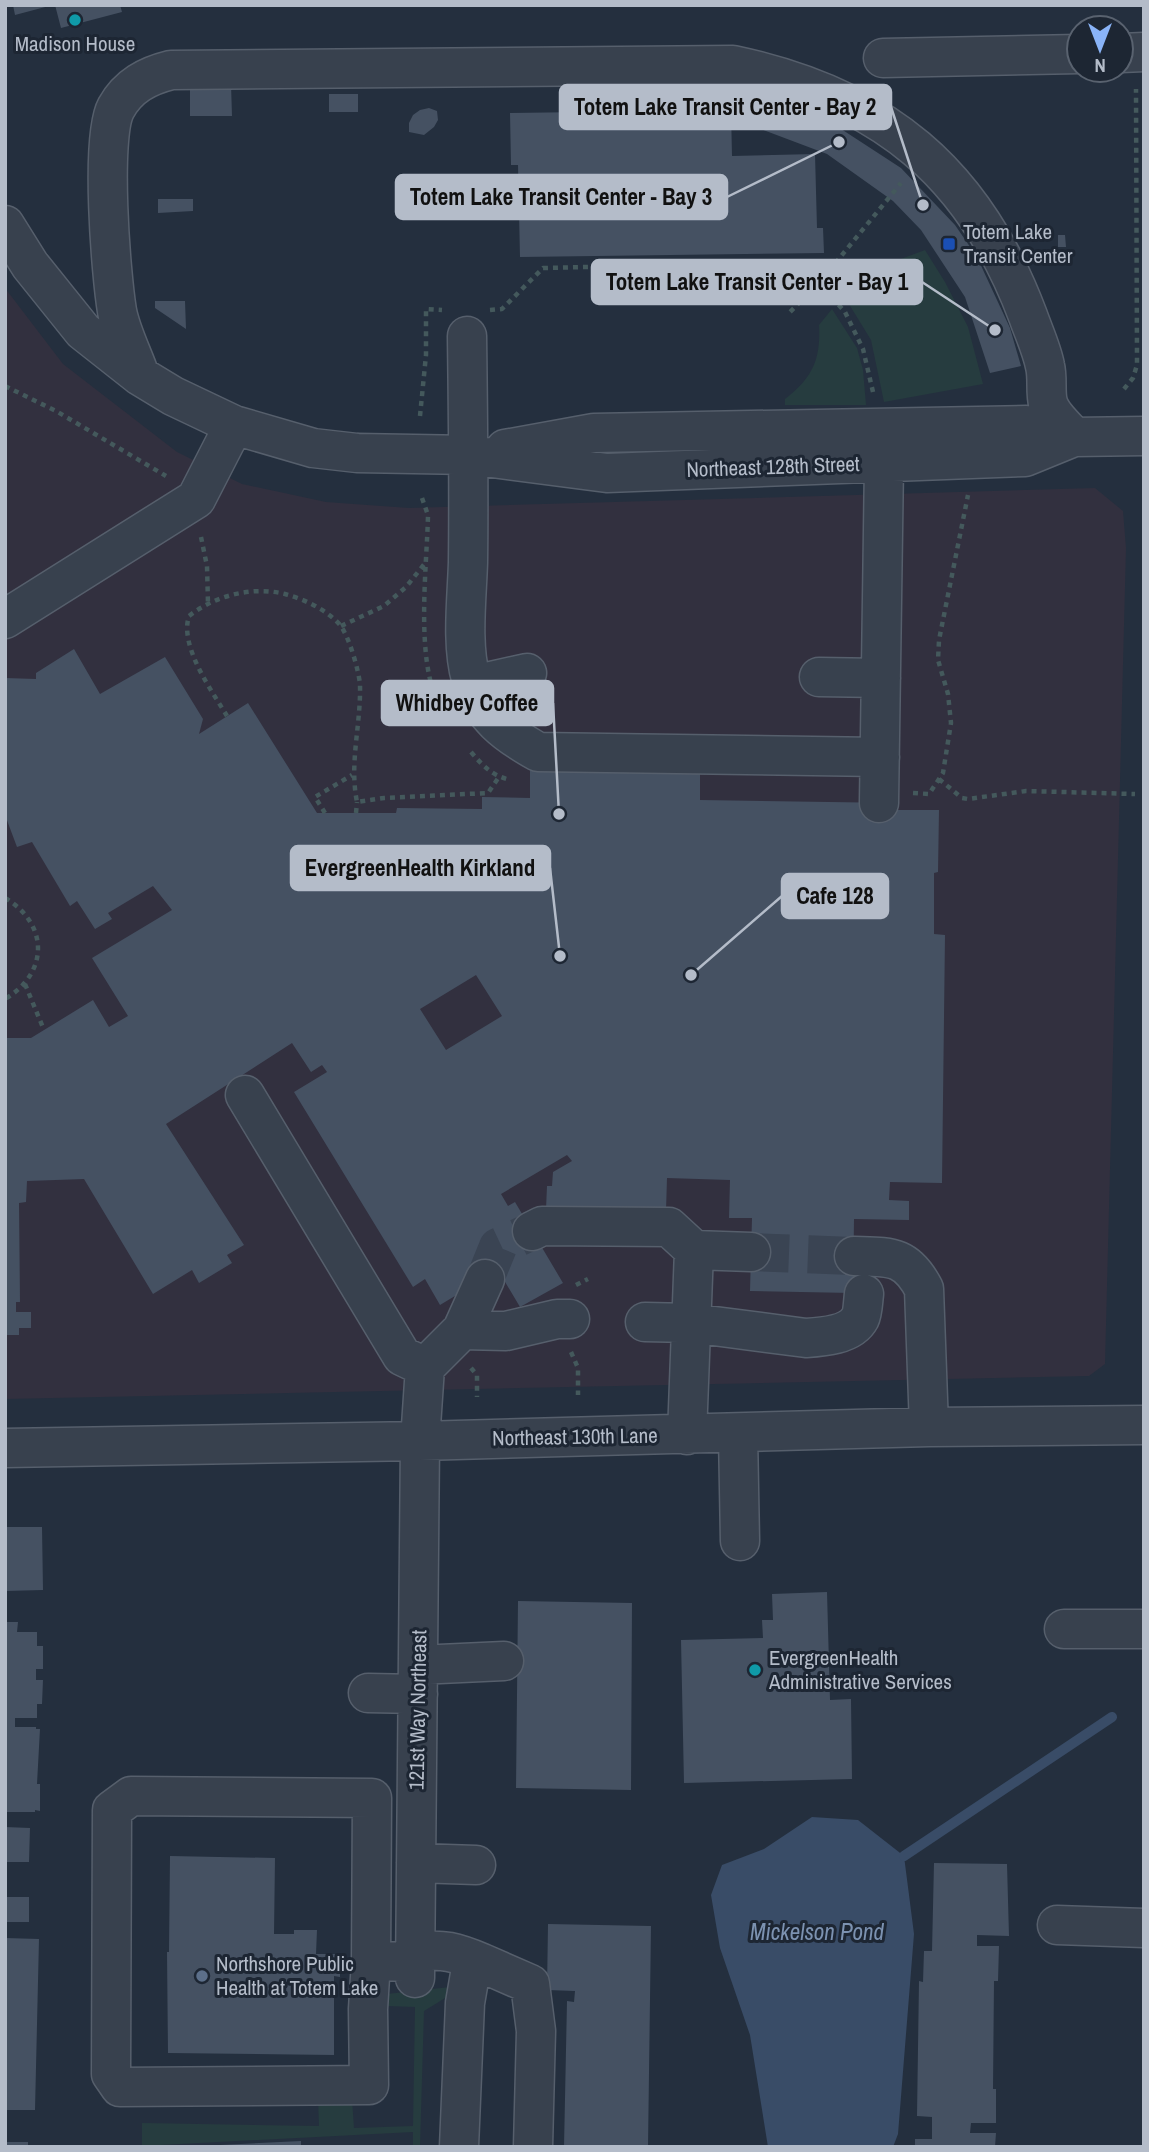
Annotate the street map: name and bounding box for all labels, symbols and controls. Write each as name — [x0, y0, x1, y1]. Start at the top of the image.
marker: Madison House — [67, 12, 83, 28]
north arrow — [1065, 14, 1135, 84]
place label: Madison House — [15, 29, 135, 58]
text: N — [1094, 53, 1106, 79]
callout: Totem Lake Transit Center - Bay 2 — [560, 85, 891, 129]
text: Totem Lake Transit Center - Bay 2 — [574, 91, 876, 122]
callout: Totem Lake Transit Center - Bay 3 — [396, 175, 727, 219]
text: Totem Lake Transit Center - Bay 3 — [410, 181, 712, 212]
place label: Totem Lake Transit Center — [963, 217, 1073, 270]
marker: Totem Lake Transit Center — [941, 236, 957, 252]
callout: Totem Lake Transit Center - Bay 1 — [592, 260, 922, 304]
text: Totem Lake Transit Center - Bay 1 — [606, 266, 909, 297]
street label: Northeast 128th Street — [686, 449, 860, 484]
callout: Whidbey Coffee — [382, 681, 553, 725]
text: Whidbey Coffee — [396, 687, 538, 718]
callout: EvergreenHealth Kirkland — [291, 846, 550, 890]
text: EvergreenHealth Kirkland — [305, 852, 535, 883]
callout: Cafe 128 — [782, 874, 888, 918]
text: Cafe 128 — [796, 880, 874, 911]
street label: Northeast 130th Lane — [492, 1421, 658, 1452]
street label: 121st Way Northeast — [402, 1629, 433, 1790]
place label: EvergreenHealth Administrative Services — [768, 1643, 952, 1696]
marker: EvergreenHealth Administrative Services — [747, 1662, 763, 1678]
water label: Mickelson Pond — [750, 1916, 885, 1947]
place label: Northshore Public Health at Totem Lake — [216, 1949, 378, 2002]
marker: Northshore Public Health at Totem Lake — [194, 1968, 210, 1984]

